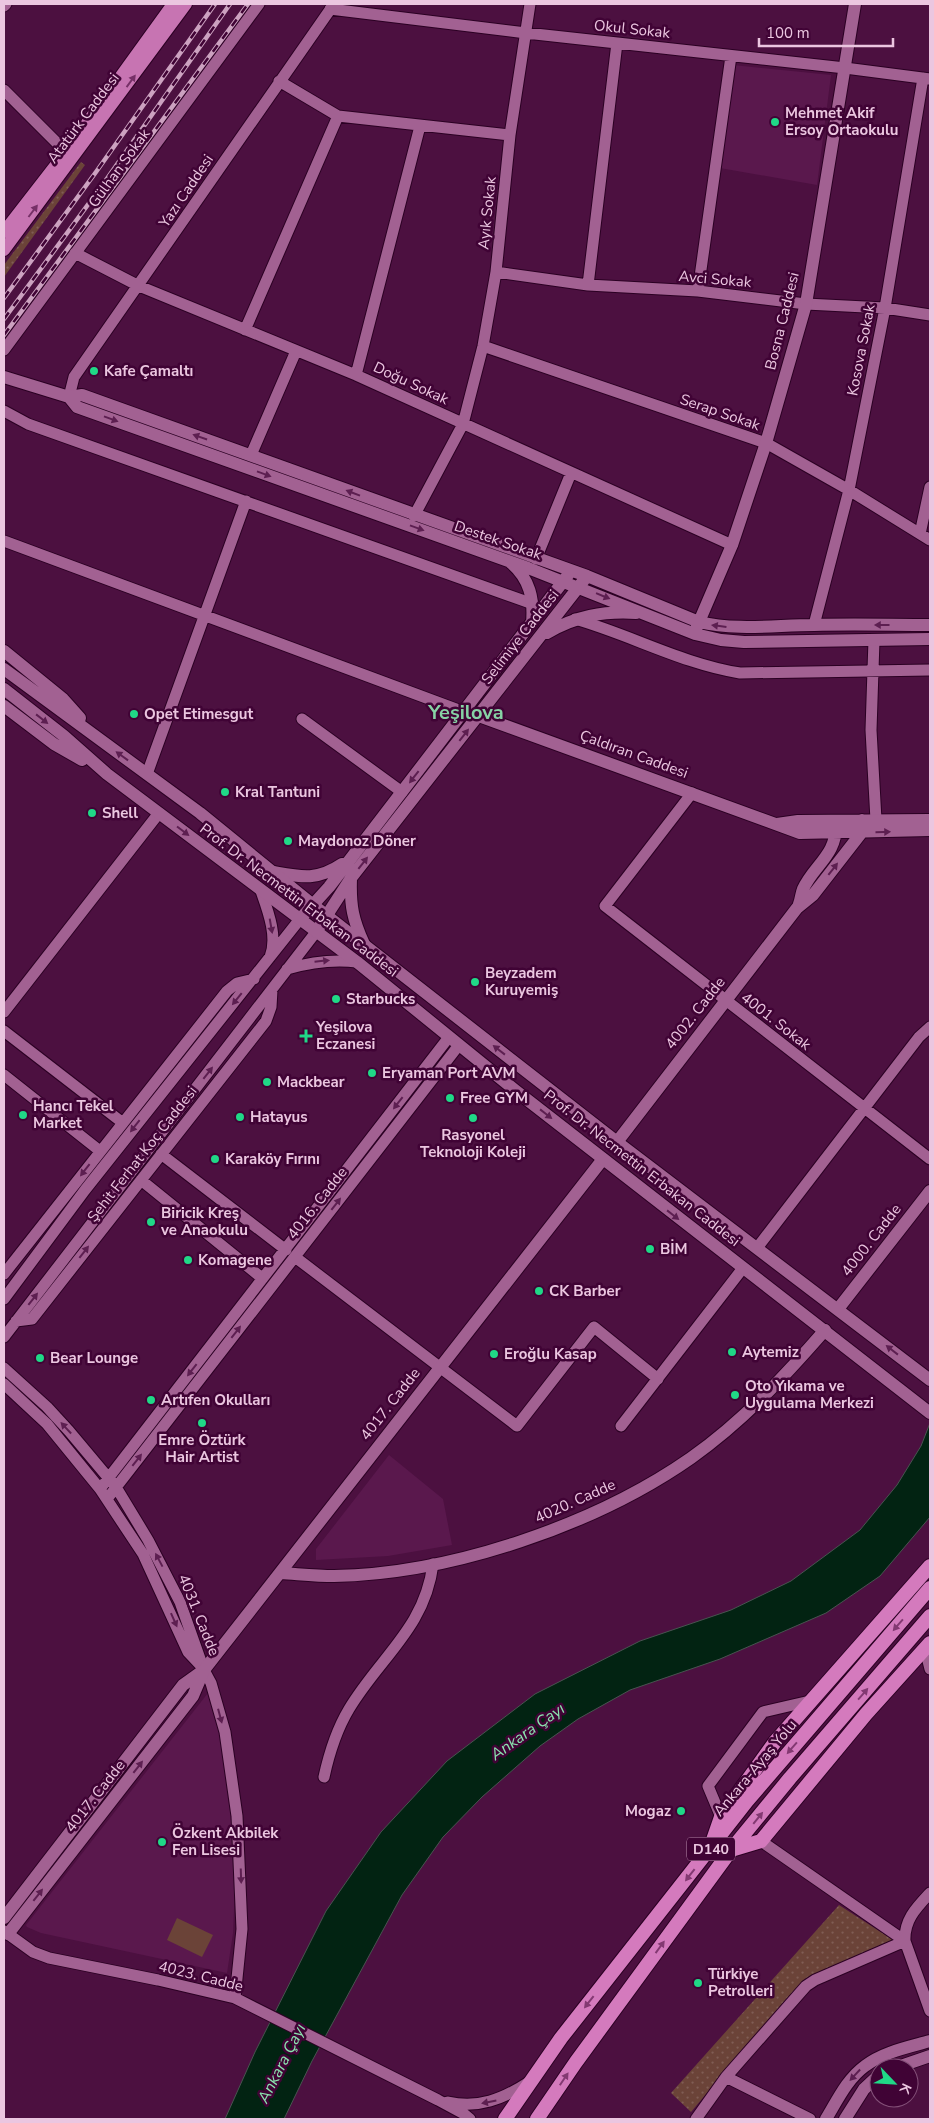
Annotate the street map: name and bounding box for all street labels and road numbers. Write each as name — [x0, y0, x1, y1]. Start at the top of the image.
street label: Okul Sokak — [593, 15, 671, 43]
street label: Atatürk Caddesi — [42, 69, 124, 167]
street label: Gülhan Sokak — [84, 124, 155, 212]
street label: Yazı Caddesi — [154, 151, 218, 232]
street label: Ayık Sokak — [473, 175, 501, 251]
street label: Avci Sokak — [678, 266, 753, 292]
street label: Bosna Caddesi — [760, 270, 804, 372]
street label: Kosova Sokak — [842, 302, 880, 397]
street label: Doğu Sokak — [370, 357, 452, 409]
street label: Serap Sokak — [677, 389, 763, 435]
street label: Destek Sokak — [452, 516, 545, 564]
street label: Selimiye Caddesi — [477, 586, 563, 688]
street label: Çaldıran Caddesi — [577, 725, 691, 783]
street label: Prof. Dr. Necmettin Erbakan Caddesi — [196, 819, 402, 981]
street label: 4002. Cadde — [660, 973, 730, 1053]
street label: 4001. Sokak — [737, 987, 816, 1055]
street label: Şehit Ferhat Koç Caddesi — [83, 1082, 201, 1226]
street label: Prof. Dr. Necmettin Erbakan Caddesi — [540, 1085, 744, 1251]
street label: 4016. Cadde — [282, 1163, 352, 1243]
street label: 4000. Cadde — [836, 1200, 906, 1280]
street label: 4017. Cadde — [355, 1364, 425, 1444]
street label: 4020. Cadde — [531, 1474, 619, 1528]
street label: 4031. Cadde — [174, 1571, 224, 1659]
street label: Ankara-Ayaş Yolu — [709, 1716, 801, 1820]
street label: 4017. Cadde — [60, 1756, 130, 1836]
road number: D140 — [687, 1838, 735, 1860]
street label: 4023. Cadde — [157, 1956, 245, 1996]

